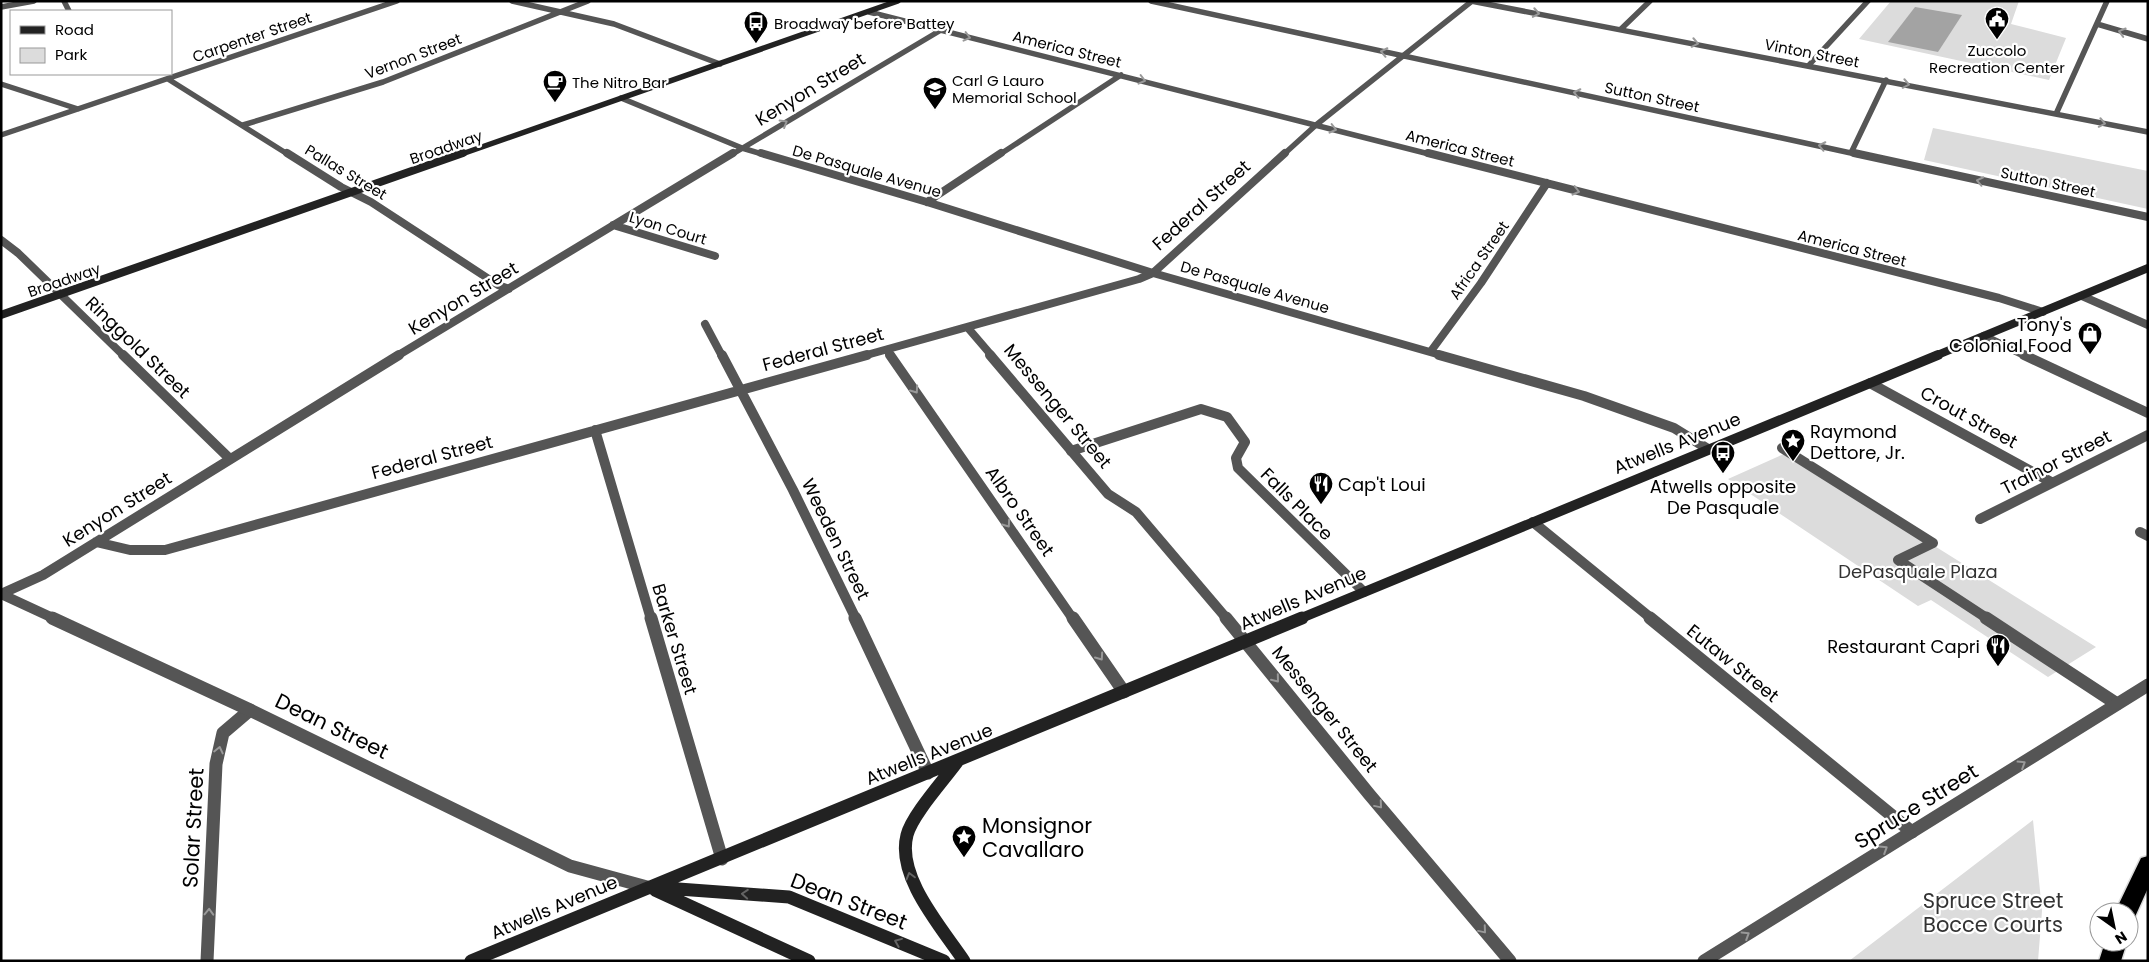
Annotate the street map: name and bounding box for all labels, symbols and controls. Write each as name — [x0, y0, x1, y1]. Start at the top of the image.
public building icon: Zuccolo Recreation Center — [1984, 6, 2010, 40]
street label: Carpenter Street — [190, 7, 314, 67]
one-way arrow — [1531, 8, 1540, 18]
legend — [10, 10, 172, 75]
bus stop icon: Broadway before Battey — [743, 10, 769, 44]
place label: Broadway before Battey — [774, 13, 955, 34]
text: Road — [55, 19, 94, 40]
street label: America Street — [1010, 25, 1124, 73]
one-way arrow — [2119, 27, 2127, 37]
street label: Vernon Street — [362, 28, 464, 84]
one-way arrow — [963, 31, 972, 42]
street label: Vinton Street — [1763, 34, 1861, 72]
one-way arrow — [1691, 38, 1700, 48]
place label: Zuccolo Recreation Center — [1929, 40, 2065, 78]
text: Park — [55, 44, 87, 65]
street label: Kenyon Street — [750, 46, 870, 132]
one-way arrow — [1380, 47, 1389, 58]
cafe icon: The Nitro Bar — [542, 69, 568, 103]
place label: Carl G Lauro Memorial School — [952, 70, 1077, 108]
place label: The Nitro Bar — [572, 72, 667, 93]
one-way arrow — [1138, 74, 1147, 85]
school or university icon: Carl G Lauro Memorial School — [922, 76, 948, 110]
street label: Sutton Street — [1603, 77, 1701, 117]
one-way arrow — [1902, 78, 1911, 89]
one-way arrow — [1573, 89, 1582, 99]
one-way arrow — [2097, 117, 2106, 127]
one-way arrow — [779, 120, 788, 130]
one-way arrow — [1329, 123, 1338, 134]
street label: America Street — [1403, 124, 1517, 172]
street label: Broadway — [407, 125, 486, 169]
street label: Pallas Street — [301, 139, 391, 205]
street label: De Pasquale Avenue — [790, 140, 944, 202]
one-way arrow — [1817, 141, 1826, 152]
street label: Federal Street — [1146, 154, 1256, 256]
street label: Sutton Street — [1999, 162, 2097, 202]
one-way arrow — [1976, 176, 1985, 186]
one-way arrow — [1571, 185, 1579, 195]
street label: Lyon Court — [627, 206, 709, 250]
street label: Africa Street — [1444, 216, 1514, 304]
street label: America Street — [1795, 224, 1909, 272]
street label: Kenyon Street — [403, 255, 523, 341]
street label: De Pasquale Avenue — [1178, 256, 1332, 318]
street label: Broadway — [25, 258, 104, 302]
street label: Ringgold Street — [80, 290, 196, 404]
place label: Tony's Colonial Food — [1949, 312, 2072, 358]
street label: Federal Street — [760, 321, 886, 377]
shop icon: Tony's Colonial Food — [2077, 321, 2103, 355]
street label: Messenger Street — [998, 338, 1118, 474]
street label: Crout Street — [1916, 380, 2022, 454]
one-way arrow — [909, 384, 918, 394]
street label: Atwells Avenue — [1610, 406, 1744, 480]
place label: Raymond Dettore, Jr. — [1810, 419, 1905, 465]
street label: Trainor Street — [1997, 424, 2115, 500]
place icon: Raymond Dettore, Jr. — [1780, 428, 1806, 462]
street label: Federal Street — [369, 429, 495, 485]
bus stop icon: Atwells opposite De Pasquale — [1710, 440, 1736, 474]
street label: Albro Street — [980, 461, 1060, 561]
street label: Falls Place — [1255, 462, 1339, 546]
street label: Kenyon Street — [58, 466, 176, 552]
restaurant icon: Cap't Loui — [1308, 471, 1334, 505]
place label: Cap't Loui — [1338, 472, 1426, 497]
street label: Weeden Street — [796, 474, 876, 604]
place label: Atwells opposite De Pasquale — [1650, 474, 1796, 520]
one-way arrow — [1001, 518, 1010, 527]
park label: DePasquale Plaza — [1838, 559, 1998, 584]
street label: Atwells Avenue — [1236, 560, 1370, 636]
street label: Barker Street — [646, 581, 704, 697]
street label: Eutaw Street — [1682, 618, 1784, 708]
restaurant icon: Restaurant Capri — [1985, 633, 2011, 667]
place label: Restaurant Capri — [1827, 634, 1980, 659]
street label: Messenger Street — [1266, 641, 1384, 777]
one-way arrow — [1094, 651, 1103, 661]
one-way arrow — [1271, 673, 1279, 682]
street label: Dean Street — [271, 686, 393, 766]
street label: Atwells Avenue — [862, 717, 996, 791]
one-way arrow — [213, 746, 224, 755]
street label: Spruce Street — [1849, 756, 1983, 856]
one-way arrow — [2016, 760, 2025, 770]
street label: Solar Street — [175, 767, 211, 889]
one-way arrow — [1373, 800, 1382, 809]
place label: Monsignor Cavallaro — [982, 811, 1092, 864]
place icon: Monsignor Cavallaro — [951, 824, 977, 858]
one-way arrow — [1878, 846, 1887, 856]
street label: Dean Street — [787, 865, 911, 937]
street label: Atwells Avenue — [487, 869, 621, 945]
one-way arrow — [905, 871, 916, 880]
park label: Spruce Street Bocce Courts — [1923, 886, 2063, 939]
one-way arrow — [741, 889, 749, 900]
north arrow — [2089, 902, 2139, 952]
one-way arrow — [204, 908, 215, 916]
one-way arrow — [1478, 924, 1487, 933]
text: N — [2111, 927, 2131, 949]
one-way arrow — [1740, 932, 1749, 941]
one-way arrow — [895, 938, 903, 948]

